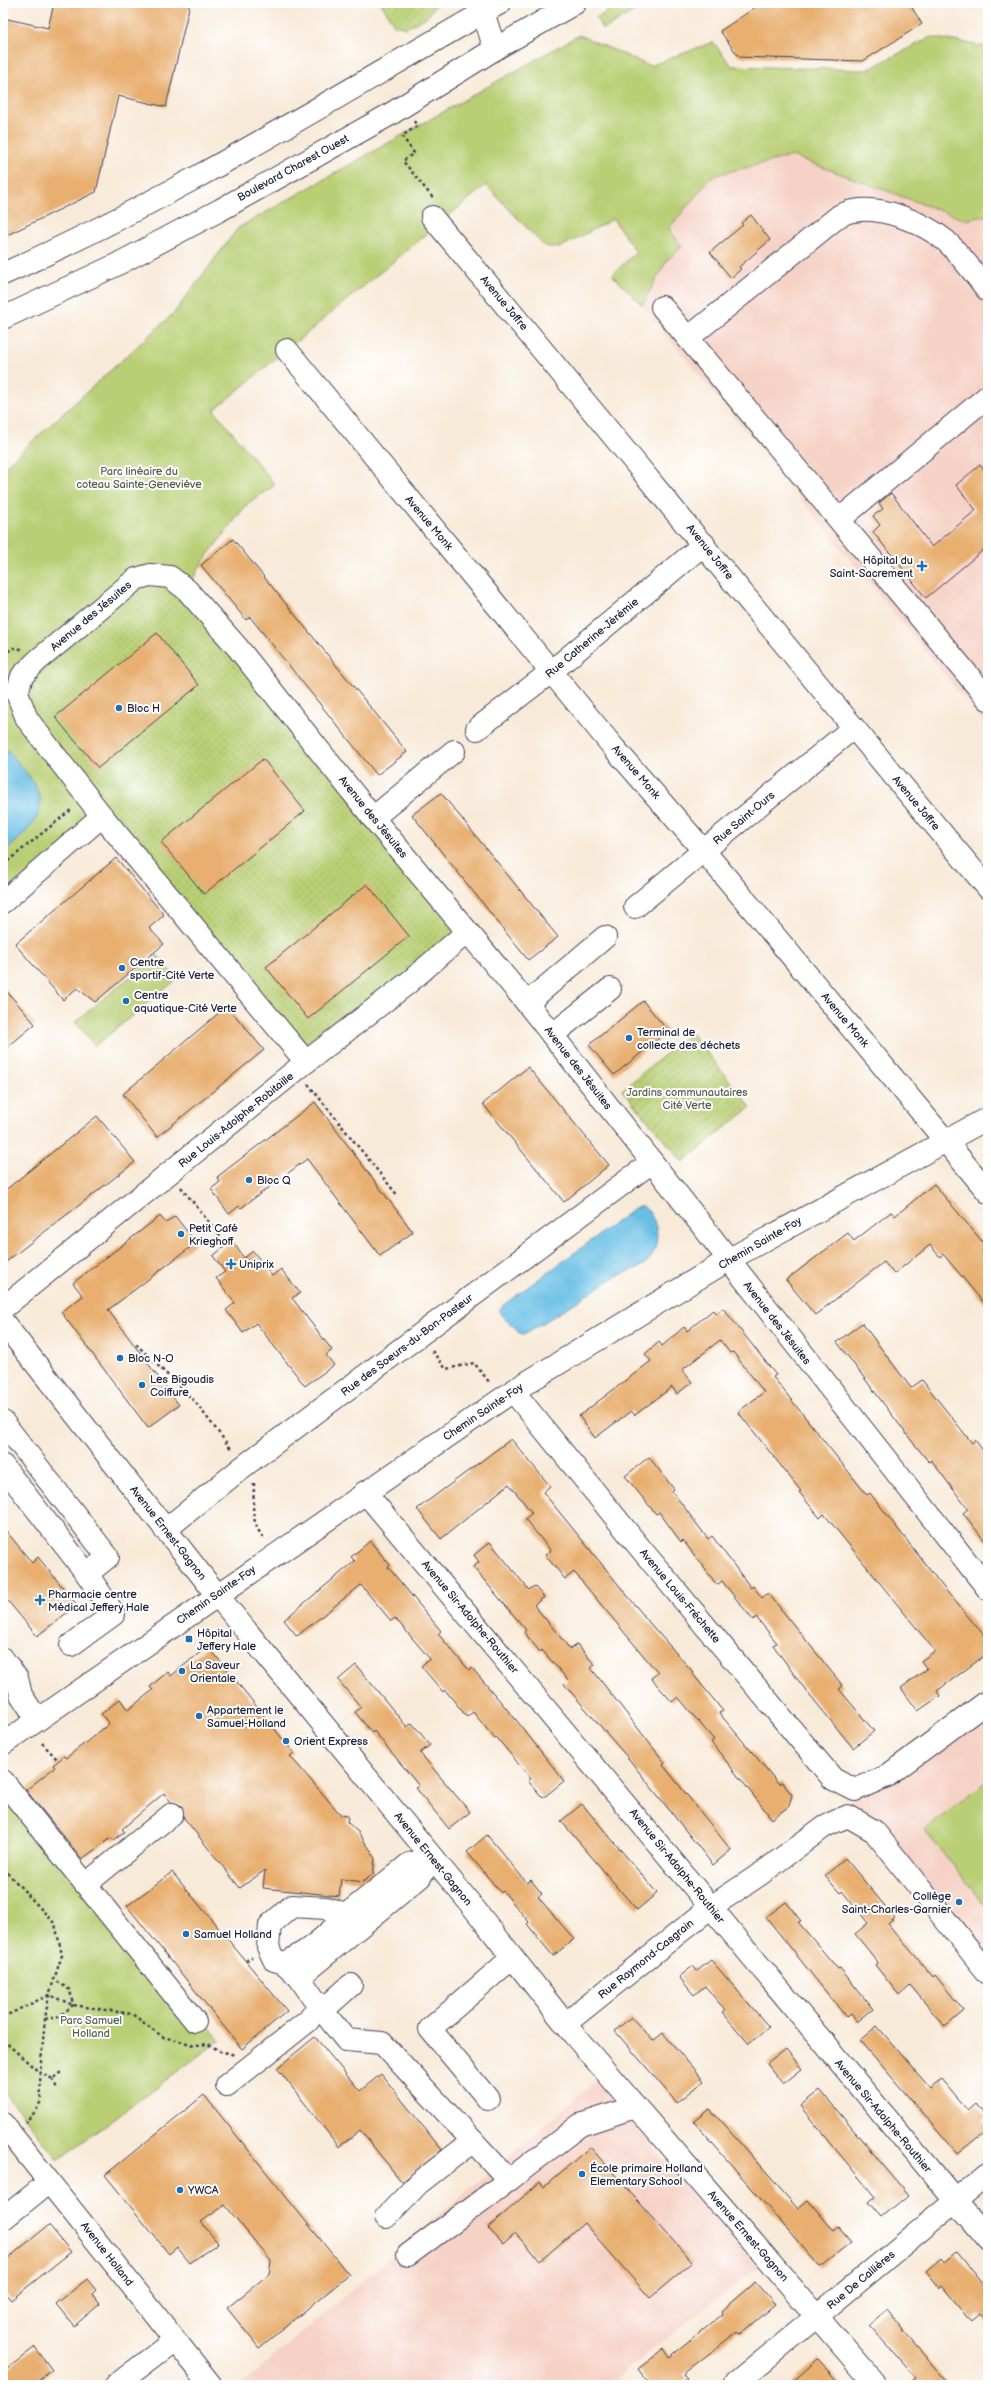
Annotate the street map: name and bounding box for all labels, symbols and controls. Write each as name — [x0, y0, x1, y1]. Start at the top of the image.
street label: Boulevard Charest Ouest — [235, 132, 351, 204]
street label: Avenue Joffre — [477, 273, 531, 333]
park label: Parc linéaire du coteau Sainte-Geneviève — [76, 465, 202, 491]
street label: Avenue Monk — [402, 493, 456, 553]
street label: Avenue Joffre — [684, 522, 737, 583]
place label: Hôpital du Saint-Sacrement — [830, 554, 914, 580]
marker: Hôpital du Saint-Sacrement — [916, 560, 928, 572]
street label: Avenue des Jésuites — [48, 578, 135, 654]
street label: Rue Catherine-Jérémie — [543, 595, 642, 681]
place label: Bloc H — [127, 702, 160, 715]
marker: Bloc H — [114, 703, 124, 713]
street label: Avenue Monk — [609, 742, 663, 802]
street label: Avenue des Jésuites — [336, 773, 410, 861]
street label: Avenue Joffre — [889, 773, 943, 833]
street label: Rue Saint-Ours — [711, 788, 778, 847]
place label: Centre sportif-Cité Verte — [130, 956, 215, 982]
marker: Centre sportif-Cité Verte — [117, 963, 127, 973]
place label: Centre aquatique-Cité Verte — [134, 989, 237, 1015]
street label: Avenue Monk — [818, 990, 872, 1050]
marker: Centre aquatique-Cité Verte — [121, 996, 131, 1006]
street label: Avenue des Jésuites — [542, 1024, 615, 1113]
place label: Terminal de collecte des déchets — [637, 1026, 741, 1052]
marker: Terminal de collecte des déchets — [624, 1033, 634, 1043]
street label: Rue Louis-Adolphe-Robitaille — [176, 1069, 296, 1170]
park label: Jardins communautaires Cité Verte — [626, 1086, 748, 1112]
place label: Bloc Q — [257, 1174, 291, 1187]
marker: Bloc Q — [244, 1175, 254, 1185]
street label: Chemin Sainte-Foy — [716, 1214, 804, 1272]
place label: Petit Café Krieghoff — [189, 1222, 238, 1248]
marker: Petit Café Krieghoff — [176, 1229, 186, 1239]
place label: Uniprix — [239, 1258, 274, 1271]
marker: Uniprix — [226, 1259, 236, 1269]
street label: Avenue des Jésuites — [741, 1279, 814, 1368]
street label: Rue des Soeurs-du-Bon-Pasteur — [338, 1291, 476, 1399]
place label: Bloc N-O — [128, 1352, 174, 1365]
marker: Bloc N-O — [115, 1353, 125, 1363]
place label: Les Bigoudis Coiffure — [150, 1373, 215, 1399]
marker: Les Bigoudis Coiffure — [137, 1380, 147, 1390]
street label: Chemin Sainte-Foy — [441, 1380, 525, 1444]
street label: Avenue Ernest-Gagnon — [127, 1483, 209, 1583]
street label: Avenue Louis-Fréchette — [637, 1546, 723, 1646]
street label: Avenue Sir-Adolphe-Routhier — [419, 1558, 522, 1677]
street label: Chemin Sainte-Foy — [174, 1563, 258, 1627]
place label: Pharmacie centre Médical Jeffery Hale — [48, 1588, 149, 1614]
marker: Pharmacie centre Médical Jeffery Hale — [35, 1595, 45, 1605]
place label: Hôpital Jeffery Hale — [197, 1627, 257, 1653]
marker: Hôpital Jeffery Hale — [184, 1634, 194, 1644]
place label: La Saveur Orientale — [190, 1659, 241, 1685]
marker: La Saveur Orientale — [177, 1666, 187, 1676]
place label: Appartement le Samuel-Holland — [207, 1704, 286, 1730]
marker: Appartement le Samuel-Holland — [194, 1711, 204, 1721]
place label: Orient Express — [294, 1735, 368, 1748]
marker: Orient Express — [281, 1736, 291, 1746]
street label: Avenue Sir-Adolphe-Routhier — [627, 1806, 728, 1927]
street label: Avenue Ernest-Gagnon — [391, 1810, 475, 1908]
place label: Collège Saint-Charles-Garnier — [842, 1890, 952, 1916]
marker: Collège Saint-Charles-Garnier — [954, 1897, 964, 1907]
street label: Rue Raymond-Casgrain — [596, 1917, 696, 2001]
place label: Samuel Holland — [194, 1928, 272, 1941]
marker: Samuel Holland — [181, 1929, 191, 1939]
park label: Parc Samuel Holland — [60, 2014, 122, 2040]
street label: Avenue Sir-Adolphe-Routhier — [832, 2057, 935, 2176]
place label: École primaire Holland Elementary School — [590, 2161, 703, 2188]
marker: École primaire Holland Elementary School — [577, 2169, 587, 2179]
place label: YWCA — [187, 2184, 219, 2197]
marker: YWCA — [175, 2185, 185, 2195]
street label: Avenue Ernest-Gagnon — [705, 2188, 791, 2284]
street label: Avenue Holland — [78, 2219, 136, 2289]
street label: Rue De Callières — [824, 2247, 898, 2312]

